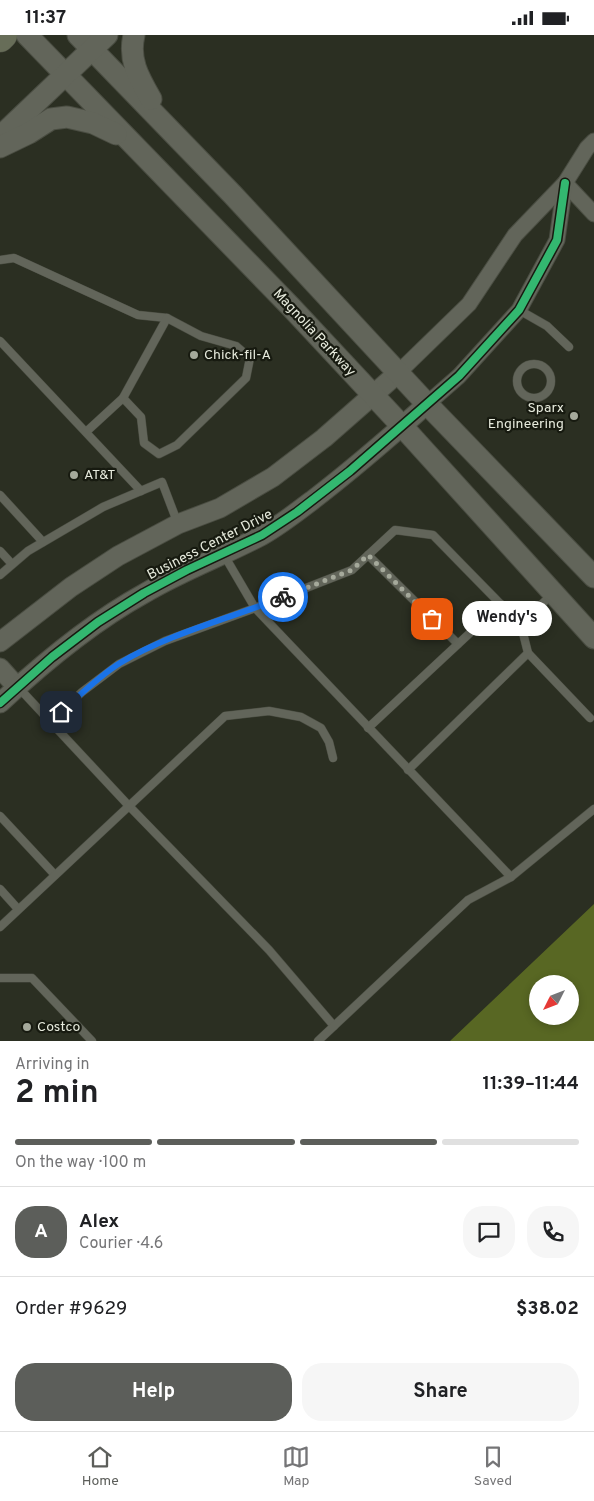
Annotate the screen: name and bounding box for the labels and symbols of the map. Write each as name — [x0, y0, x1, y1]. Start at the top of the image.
street label: Magnolia Parkway — [269, 286, 359, 380]
place label: Chick-fil-A — [204, 347, 271, 364]
marker: Chick-fil-A — [188, 349, 200, 361]
place label: Sparx Engineering — [488, 400, 564, 433]
marker: Sparx Engineering — [568, 410, 580, 422]
place label: AT&T — [84, 467, 115, 484]
marker: AT&T — [68, 469, 80, 481]
street label: Business Center Drive — [145, 506, 275, 584]
courier — [258, 572, 308, 622]
pin — [411, 598, 453, 640]
callout: Wendy's — [462, 601, 552, 637]
pin — [40, 691, 82, 733]
north arrow — [529, 975, 579, 1025]
place label: Costco — [37, 1019, 80, 1036]
marker: Costco — [21, 1021, 33, 1033]

